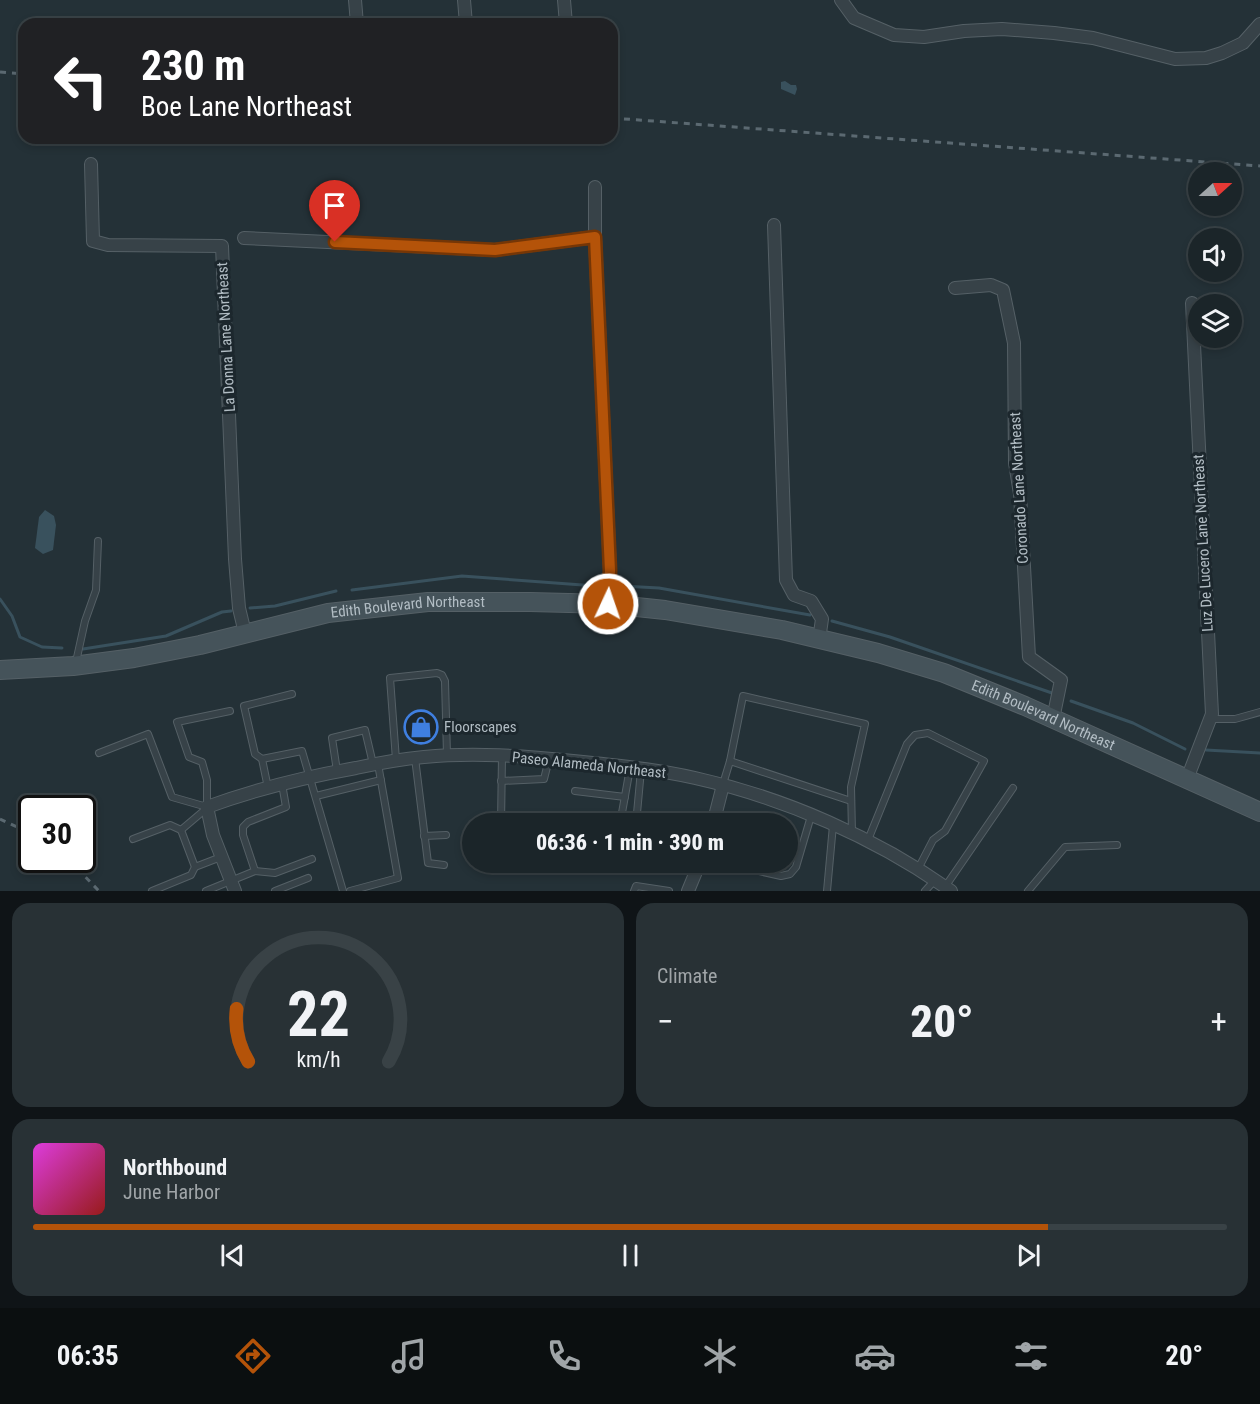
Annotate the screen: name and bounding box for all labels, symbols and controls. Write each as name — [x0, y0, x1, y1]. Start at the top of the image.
text: 230 m — [141, 41, 246, 90]
icon: left — [42, 42, 120, 120]
text: Boe Lane Northeast — [141, 91, 352, 123]
north arrow — [1188, 162, 1242, 216]
map controls — [1188, 162, 1242, 348]
pin — [309, 180, 360, 242]
icon: arrive — [318, 189, 351, 222]
button: sound — [1188, 228, 1242, 282]
street label: La Donna Lane Northeast — [213, 262, 239, 412]
button: layers — [1188, 294, 1242, 348]
street label: Coronado Lane Northeast — [1006, 412, 1032, 564]
street label: Luz De Lucero Lane Northeast — [1189, 454, 1217, 632]
position arrow — [576, 572, 640, 636]
street label: Edith Boulevard Northeast — [330, 593, 485, 622]
street label: Edith Boulevard Northeast — [969, 676, 1118, 754]
shop icon: Floorscapes — [403, 709, 439, 745]
place label: Floorscapes — [444, 718, 517, 736]
street label: Paseo Alameda Northeast — [511, 748, 667, 782]
speed limit sign: 30 — [18, 795, 96, 873]
text: 06:36 · 1 min · 390 m — [536, 830, 724, 855]
text: Climate — [657, 964, 717, 988]
text: 22 — [286, 978, 350, 1051]
text: 20° — [910, 995, 974, 1048]
text: − — [657, 1002, 674, 1041]
text: + — [1211, 1002, 1227, 1041]
text: km/h — [296, 1047, 340, 1072]
text: Northbound — [123, 1155, 227, 1180]
text: June Harbor — [123, 1180, 220, 1204]
icon: previous — [216, 1239, 249, 1272]
icon: pause — [614, 1239, 647, 1272]
icon: next — [1012, 1239, 1045, 1272]
icon: directions — [232, 1335, 274, 1377]
icon: music — [388, 1335, 430, 1377]
icon: phone — [543, 1335, 585, 1377]
icon: climate — [699, 1335, 741, 1377]
icon: car — [854, 1335, 896, 1377]
icon: filters — [1010, 1335, 1052, 1377]
text: 06:35 — [57, 1340, 119, 1372]
text: 20° — [1165, 1340, 1203, 1372]

